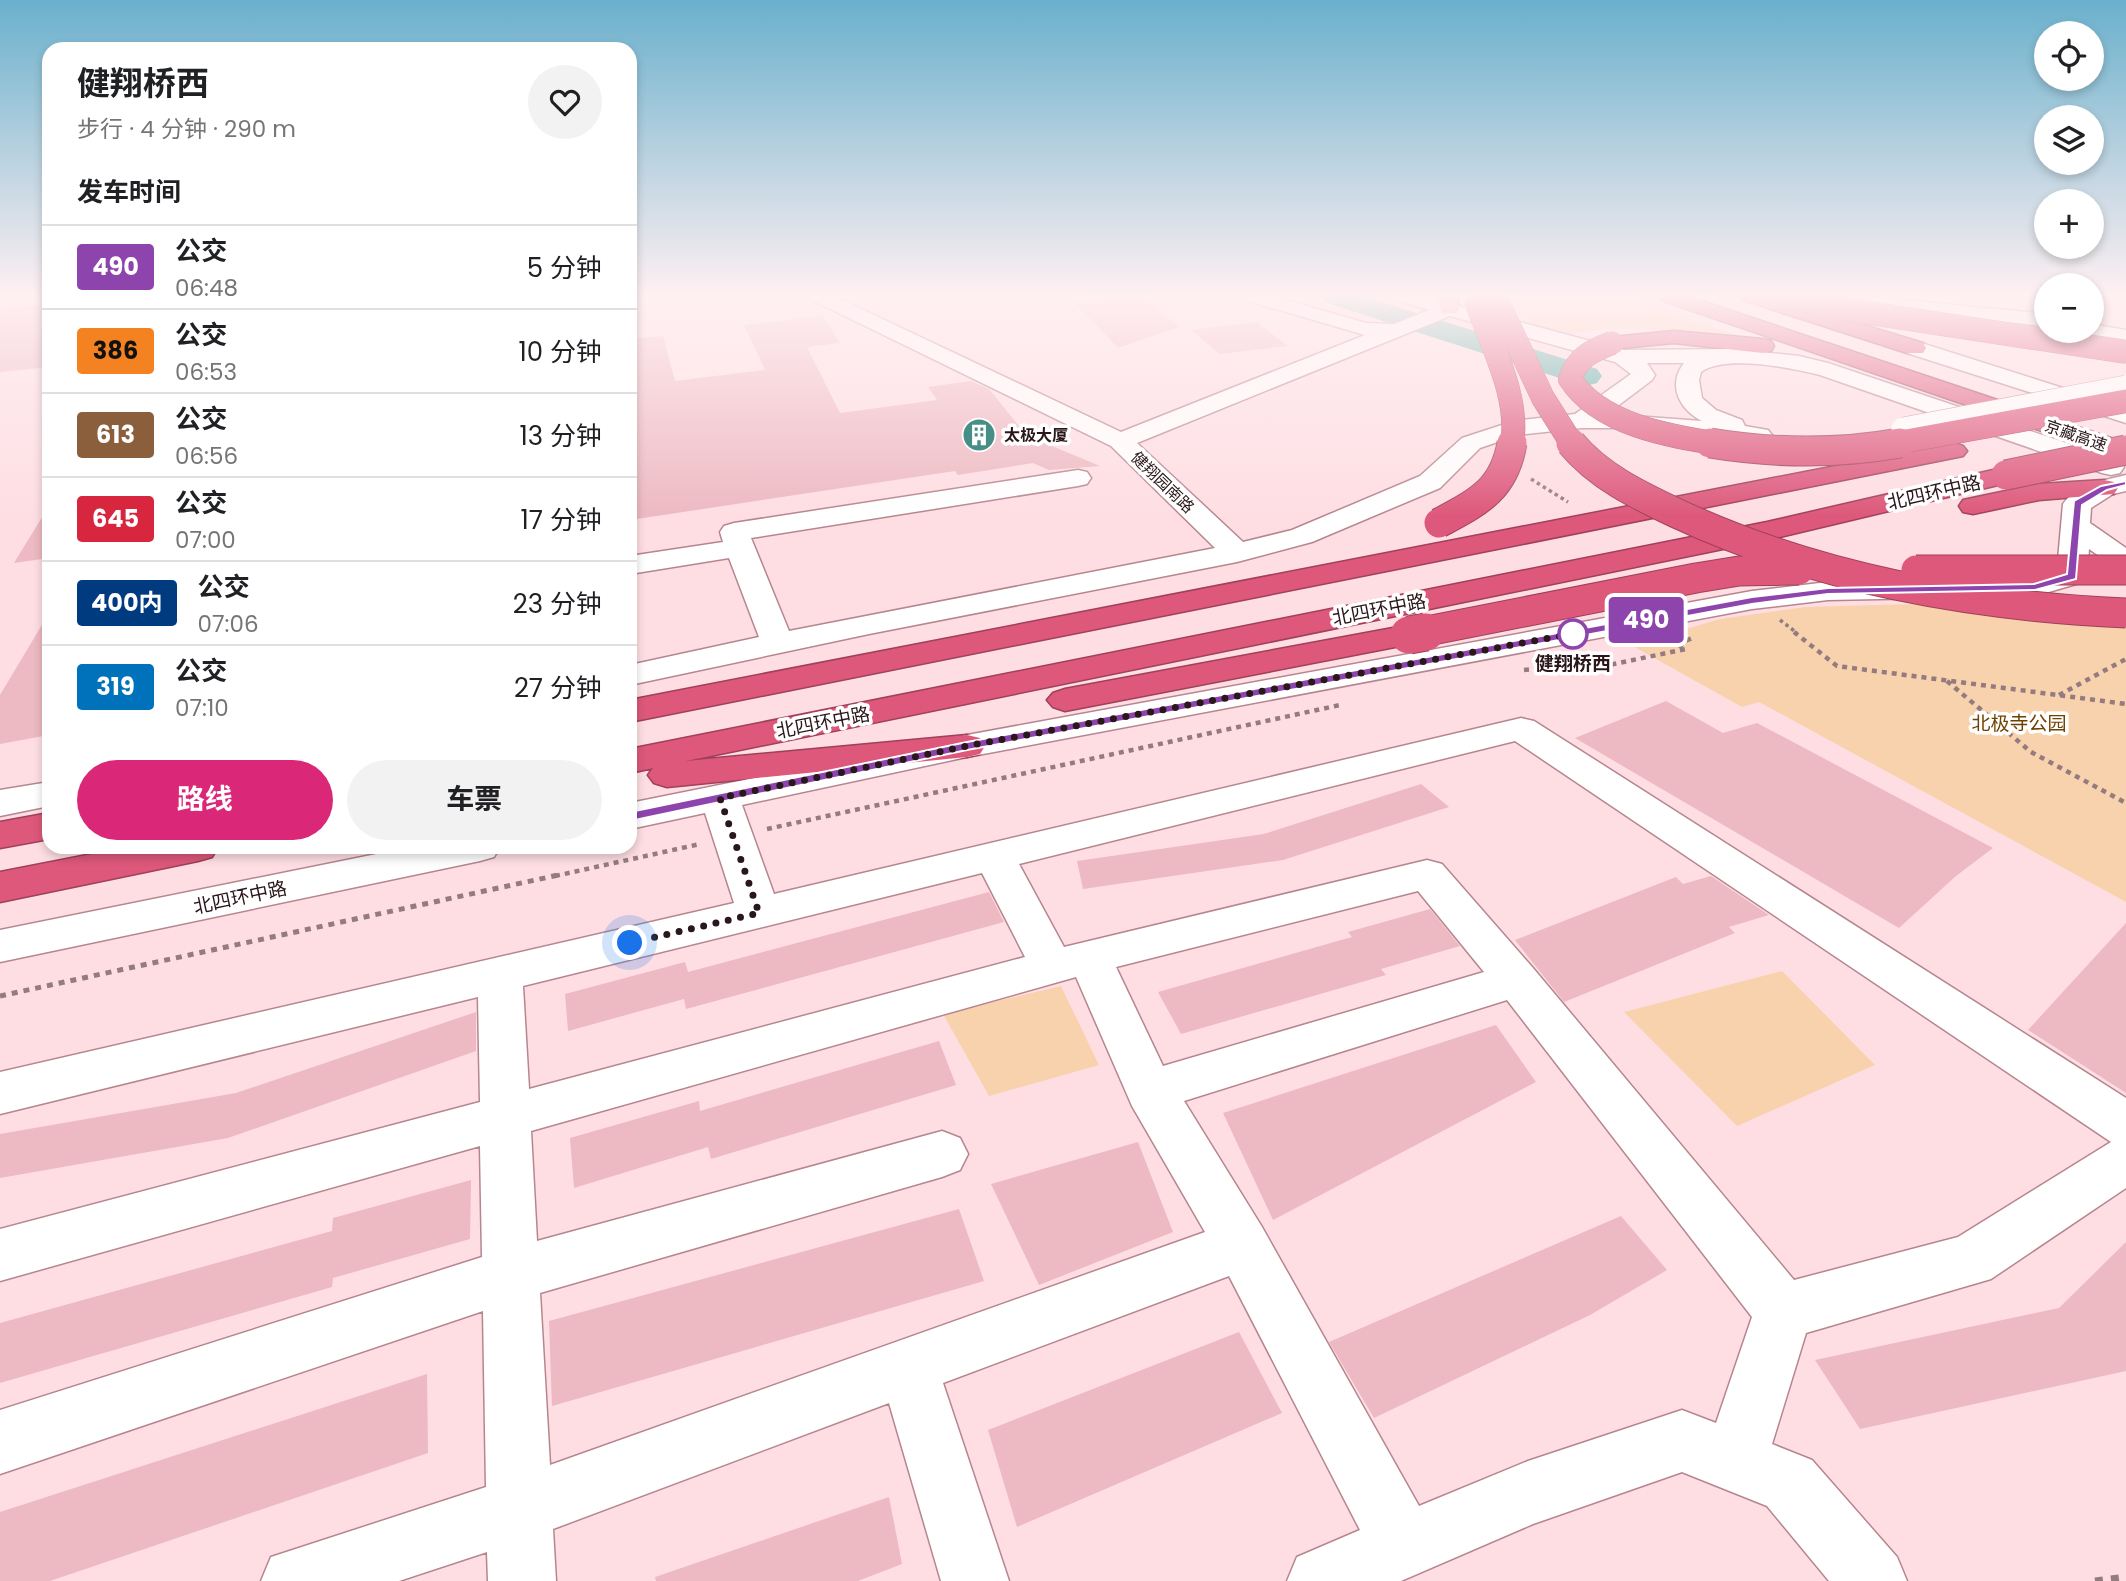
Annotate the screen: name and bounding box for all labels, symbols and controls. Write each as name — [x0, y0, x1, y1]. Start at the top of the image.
map controls — [2034, 21, 2104, 343]
button: locate — [2034, 21, 2104, 91]
text: 健翔桥西 — [77, 60, 209, 107]
button: heart — [528, 65, 602, 139]
button: layers — [2034, 105, 2104, 175]
text: 步行 · 4 分钟 · 290 m — [77, 113, 296, 145]
text: 发车时间 — [77, 174, 181, 210]
button: + — [2034, 189, 2104, 259]
text: 公交 — [175, 233, 227, 269]
text: 490 — [92, 250, 139, 283]
text: 5 分钟 — [527, 250, 602, 286]
text: 06:48 — [175, 272, 238, 304]
button: − — [2034, 273, 2104, 343]
text: 公交 — [175, 317, 227, 353]
text: 386 — [93, 334, 138, 367]
text: 10 分钟 — [518, 334, 602, 370]
text: 06:53 — [175, 356, 237, 388]
text: 公交 — [175, 401, 227, 437]
street label: 京藏高速 — [2042, 414, 2110, 457]
building icon: 太极大厦 — [960, 416, 998, 454]
text: 613 — [96, 418, 135, 451]
text: 13 分钟 — [519, 418, 602, 454]
place label: 太极大厦 — [1004, 424, 1068, 447]
text: 06:56 — [175, 440, 238, 472]
street label: 健翔园南路 — [1126, 446, 1199, 518]
street label: 北四环中路 — [1885, 469, 1983, 516]
text: 公交 — [175, 485, 227, 521]
text: 645 — [92, 502, 139, 535]
text: 17 分钟 — [521, 502, 602, 538]
text: 07:00 — [175, 524, 236, 556]
text: 公交 — [198, 569, 250, 605]
text: 400内 — [91, 586, 163, 619]
text: 23 分钟 — [513, 586, 602, 622]
street label: 北四环中路 — [1330, 587, 1428, 632]
line badge: 490 — [1606, 597, 1686, 643]
text: 490 — [1623, 603, 1669, 636]
text: 07:06 — [198, 608, 259, 640]
marker: 健翔桥西 — [1558, 619, 1588, 649]
place label: 健翔桥西 — [1535, 650, 1611, 677]
text: 公交 — [175, 653, 227, 689]
text: 319 — [96, 670, 135, 703]
text: 27 分钟 — [514, 670, 602, 706]
text: 07:10 — [175, 692, 229, 724]
street label: 北四环中路 — [774, 700, 872, 745]
park label: 北极寺公园 — [1971, 710, 2067, 737]
button: 路线 — [77, 760, 333, 840]
button: 车票 — [347, 760, 602, 840]
street label: 北四环中路 — [191, 874, 289, 921]
your location — [612, 925, 647, 960]

